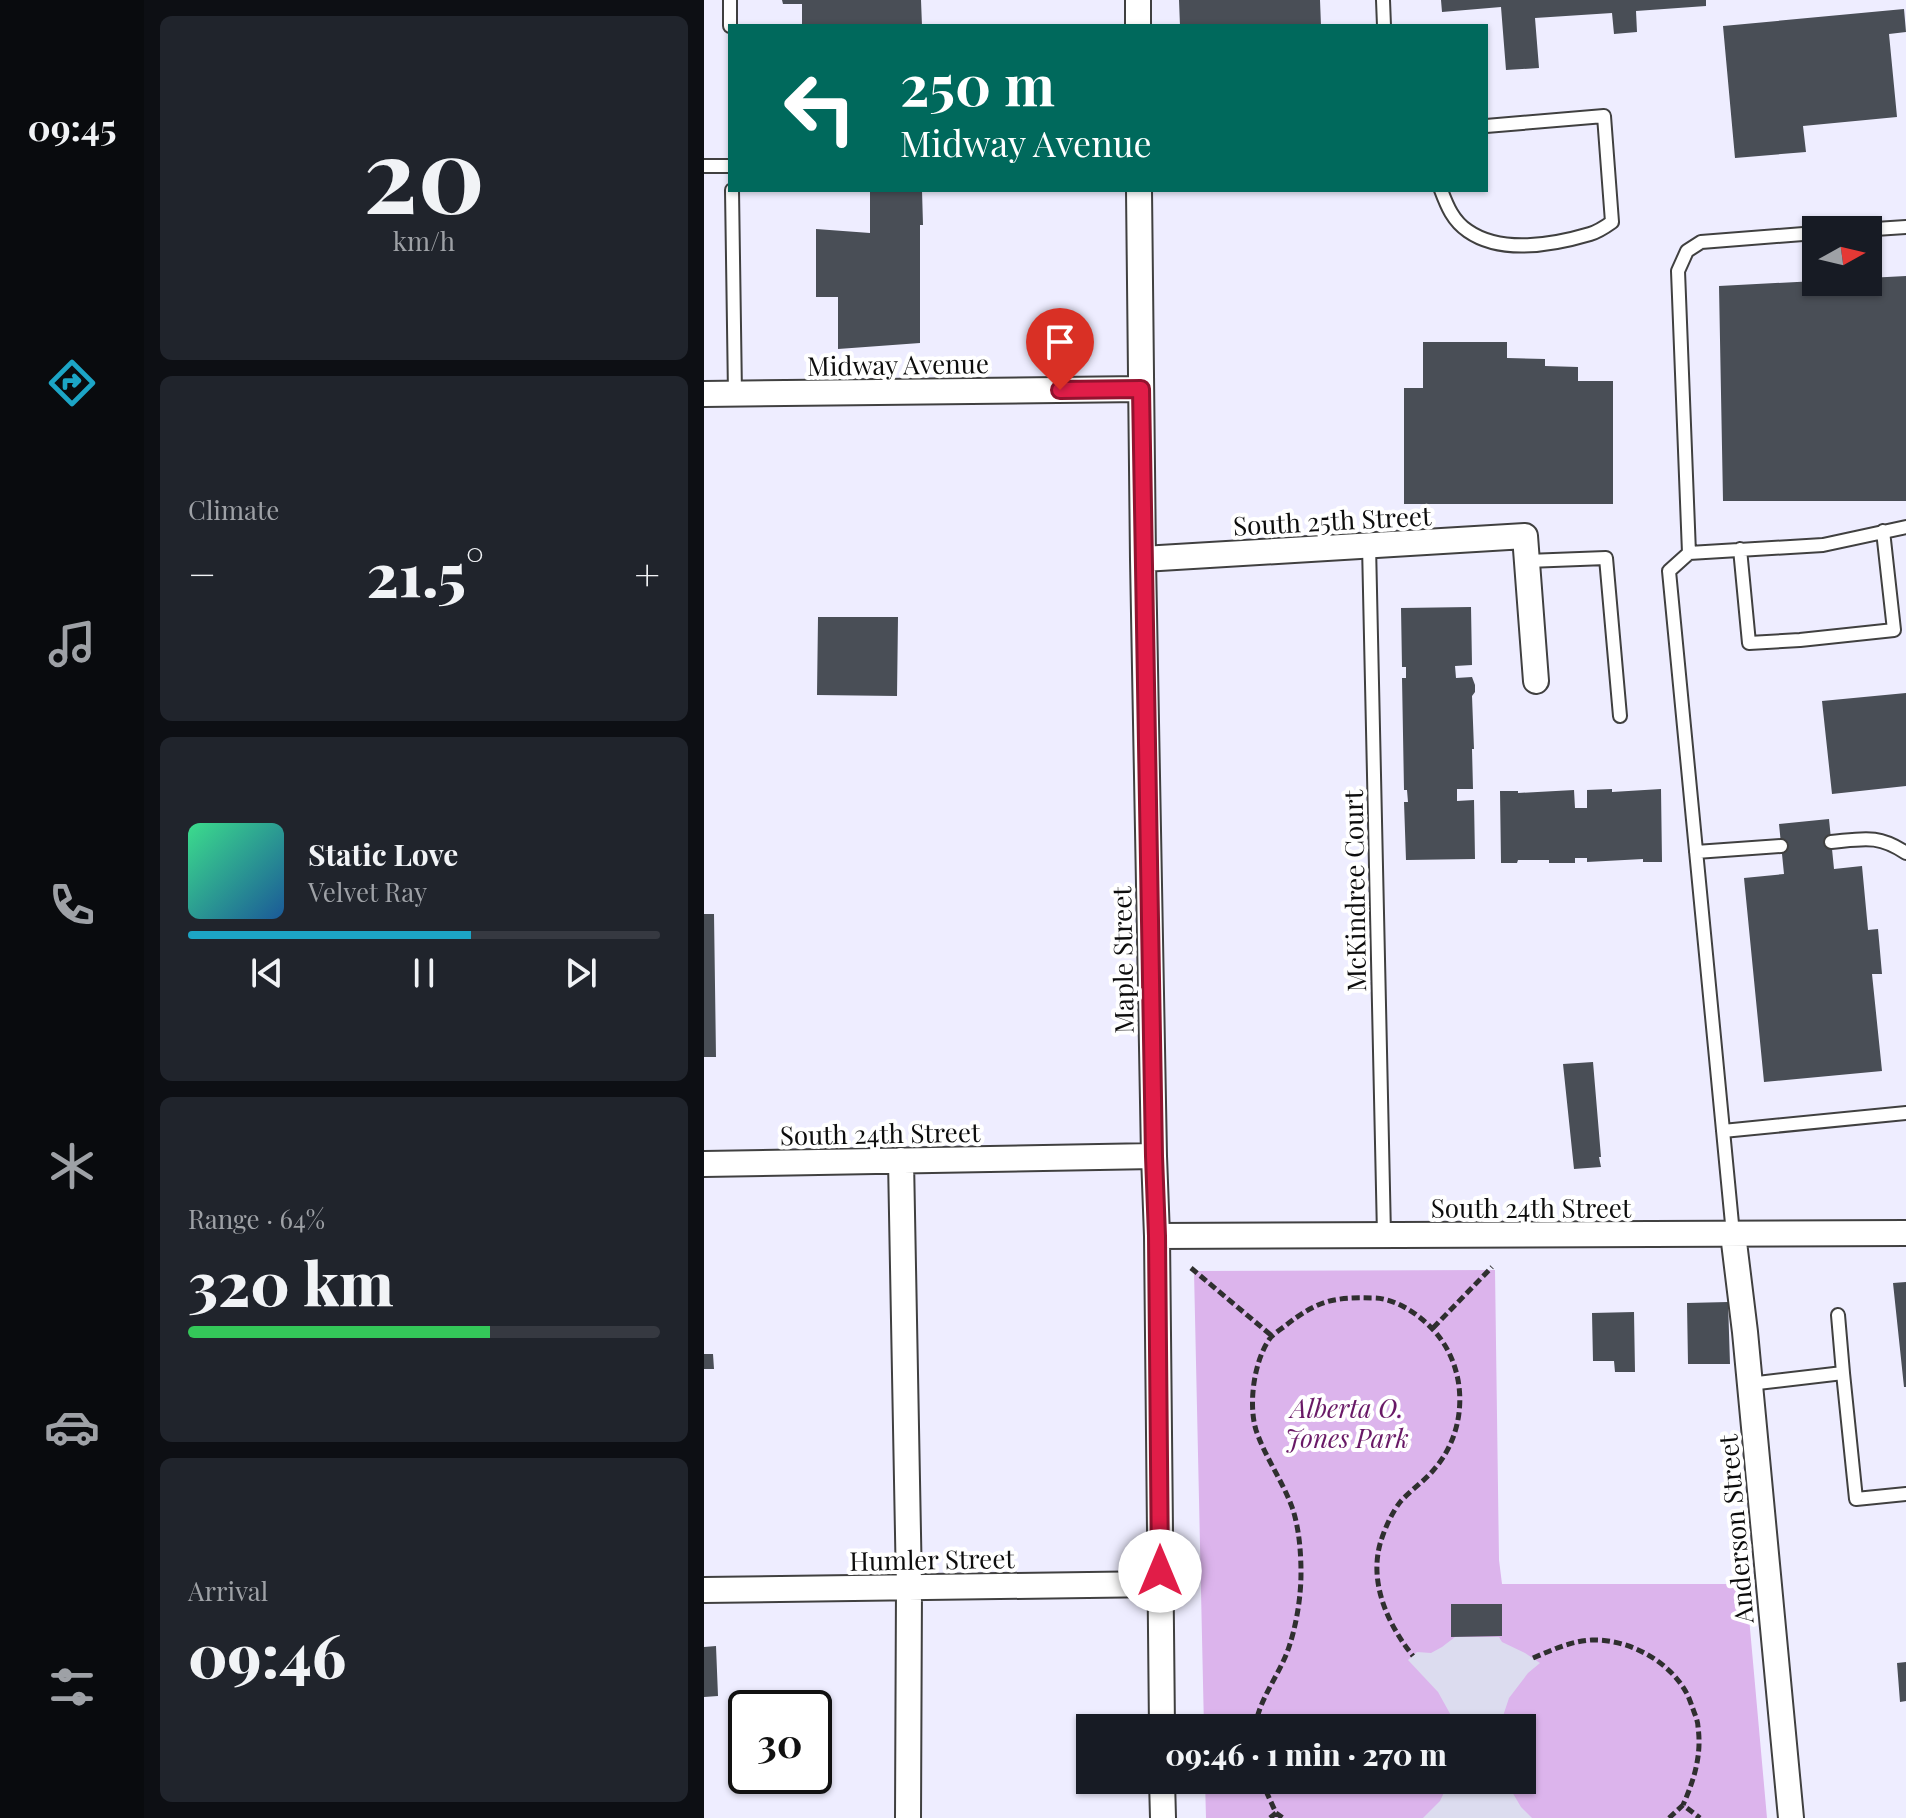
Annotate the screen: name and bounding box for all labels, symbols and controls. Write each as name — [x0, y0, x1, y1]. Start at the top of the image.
text: 250 m — [900, 46, 1055, 121]
icon: left — [768, 56, 872, 160]
text: 20 — [363, 101, 485, 240]
text: 09:45 — [27, 102, 117, 150]
text: Midway Avenue — [900, 118, 1152, 166]
north arrow — [1802, 216, 1882, 296]
map controls — [1802, 216, 1882, 296]
text: km/h — [393, 223, 455, 258]
pin — [1026, 308, 1094, 390]
icon: arrive — [1038, 320, 1082, 364]
street label: Midway Avenue — [807, 345, 989, 383]
icon: directions — [44, 355, 100, 411]
text: Climate — [188, 492, 279, 527]
street label: South 25th Street — [1232, 497, 1433, 543]
text: 21.5° — [367, 532, 484, 612]
text: − — [188, 543, 216, 602]
text: + — [634, 543, 660, 602]
icon: music — [44, 616, 100, 672]
street label: McKindree Court — [1335, 789, 1373, 992]
text: Static Love — [308, 834, 458, 874]
text: Velvet Ray — [308, 874, 427, 909]
icon: phone — [44, 877, 100, 933]
street label: Maple Street — [1103, 885, 1141, 1034]
icon: previous — [245, 951, 289, 995]
icon: pause — [402, 951, 446, 995]
icon: next — [559, 951, 603, 995]
street label: South 24th Street — [779, 1114, 981, 1152]
icon: climate — [44, 1138, 100, 1194]
street label: South 24th Street — [1431, 1190, 1632, 1225]
text: Range · 64% — [188, 1201, 325, 1236]
text: 320 km — [188, 1241, 394, 1321]
park label: Alberta O. Jones Park — [1285, 1390, 1409, 1455]
icon: car — [44, 1399, 100, 1455]
street label: Anderson Street — [1709, 1432, 1761, 1626]
position arrow — [1118, 1529, 1202, 1613]
street label: Humler Street — [849, 1540, 1016, 1578]
text: Arrival — [188, 1573, 268, 1608]
text: 09:46 — [188, 1613, 346, 1693]
icon: filters — [44, 1659, 100, 1715]
speed limit sign: 30 — [728, 1690, 832, 1794]
text: 09:46 · 1 min · 270 m — [1165, 1734, 1447, 1774]

